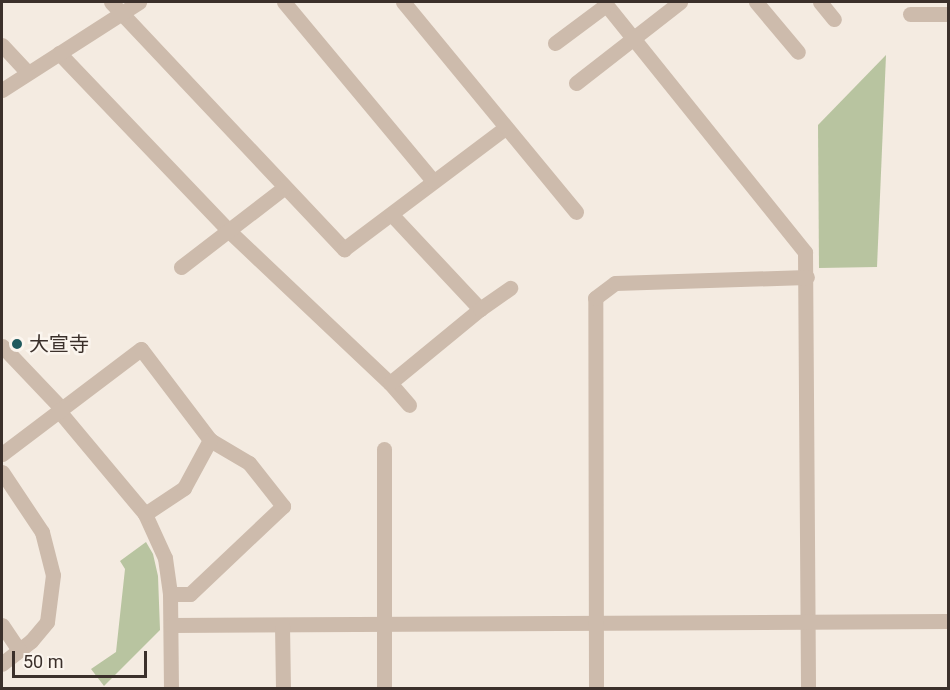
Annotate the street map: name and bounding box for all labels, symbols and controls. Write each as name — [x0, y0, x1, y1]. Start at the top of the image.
place label: 大宣寺 — [29, 332, 89, 356]
marker: 大宣寺 — [10, 337, 24, 351]
scale bar — [15, 639, 150, 677]
text: 50 m — [23, 651, 63, 672]

